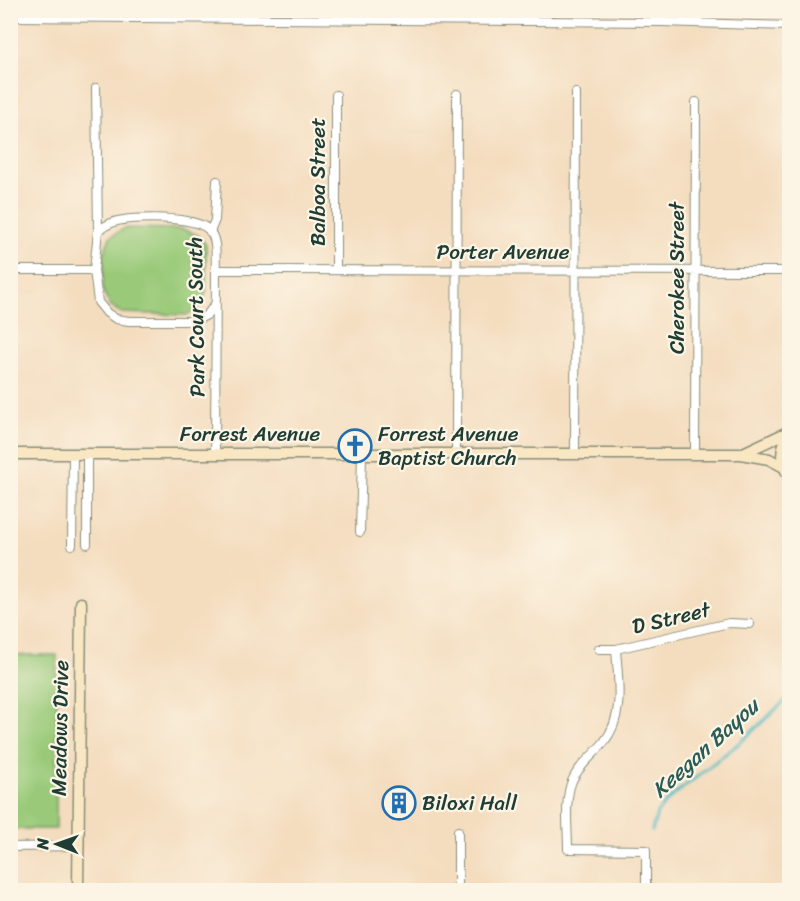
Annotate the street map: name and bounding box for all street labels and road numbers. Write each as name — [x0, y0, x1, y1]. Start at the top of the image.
street label: Balboa Street — [299, 118, 337, 246]
street label: Cherokee Street — [658, 200, 696, 354]
street label: Porter Avenue — [436, 233, 570, 271]
street label: Park Court South — [176, 237, 216, 397]
street label: Forrest Avenue — [180, 415, 320, 453]
street label: D Street — [628, 590, 715, 645]
street label: Meadows Drive — [40, 659, 80, 796]

